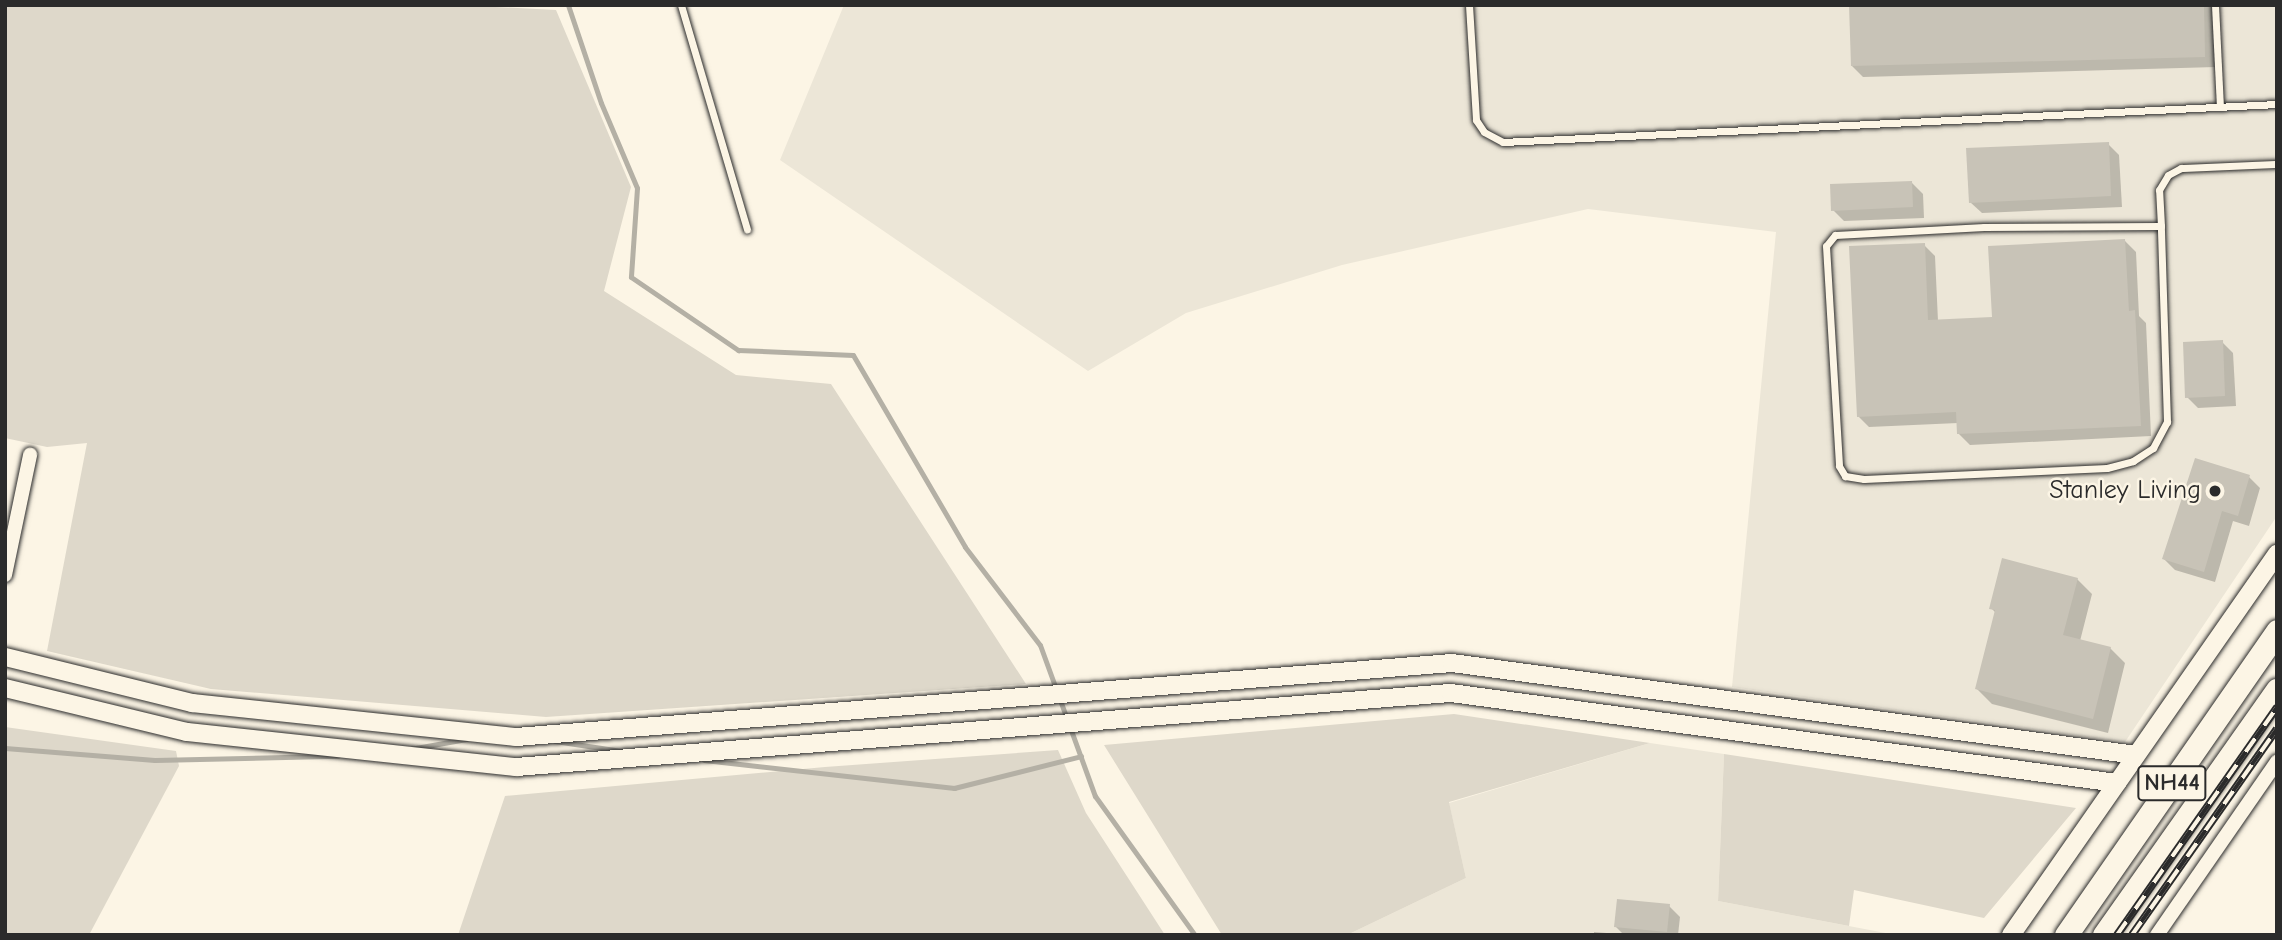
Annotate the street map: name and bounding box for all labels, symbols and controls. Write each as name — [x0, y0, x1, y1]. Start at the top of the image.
place label: Stanley Living — [2049, 475, 2201, 507]
marker: Stanley Living — [2207, 483, 2223, 499]
road number: NH44 — [2137, 762, 2207, 804]

